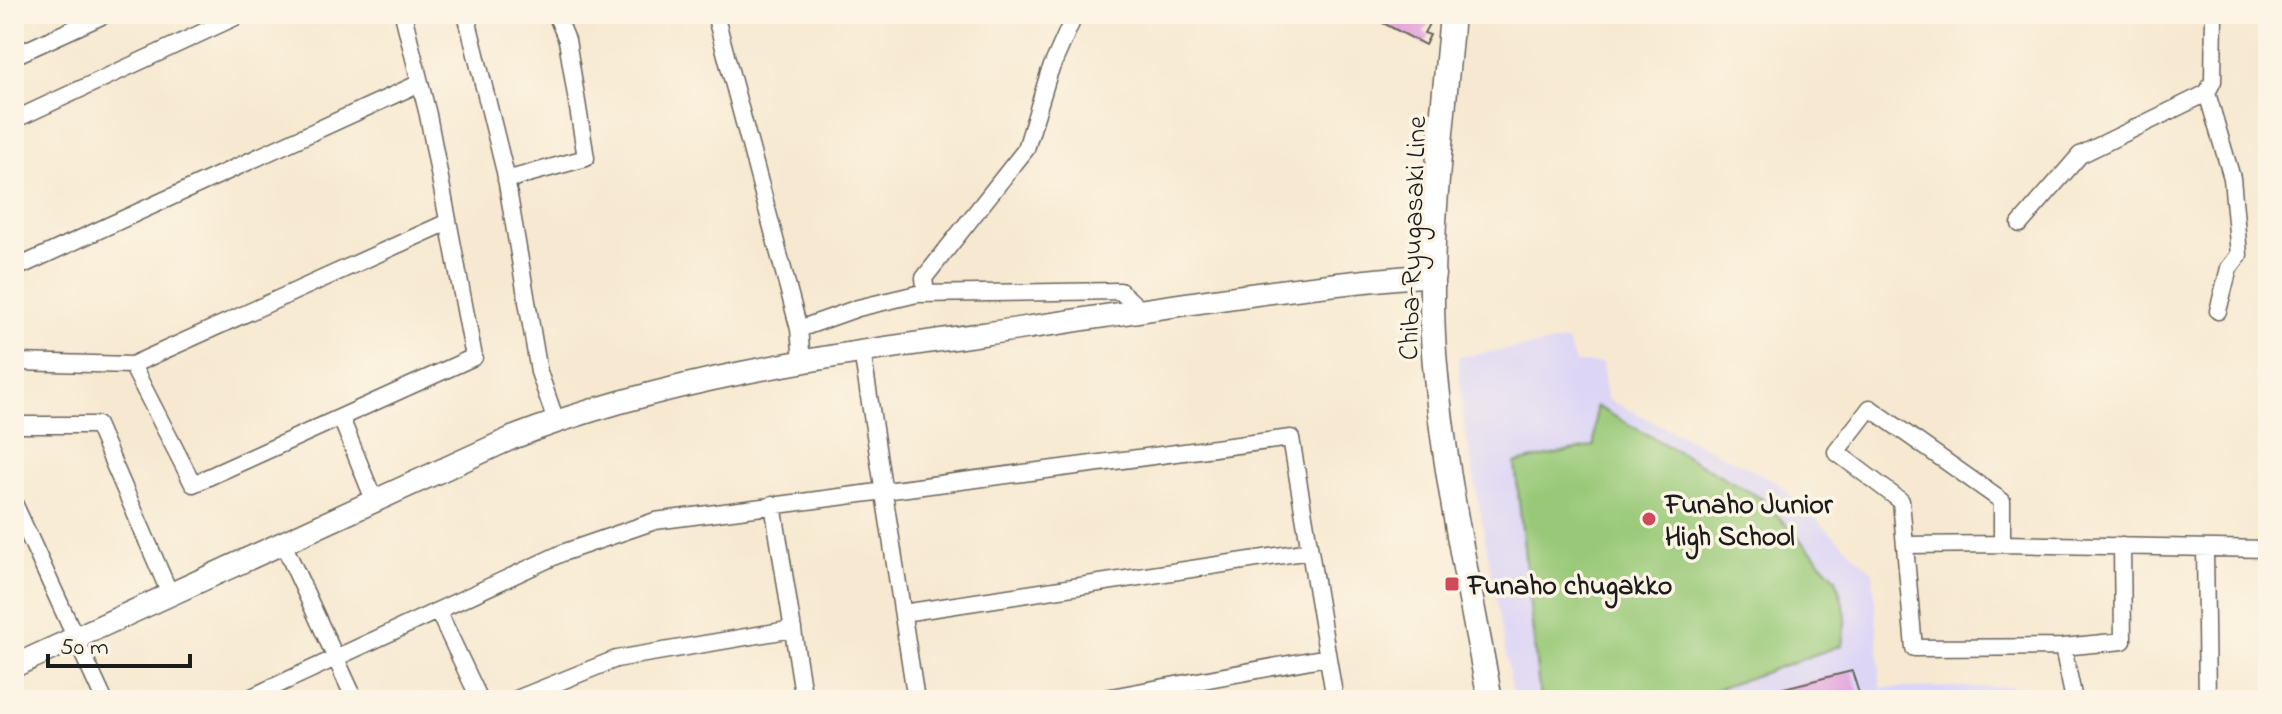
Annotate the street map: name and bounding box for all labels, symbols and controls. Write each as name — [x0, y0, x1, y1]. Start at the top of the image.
street label: Chiba-Ryugasaki Line — [1390, 115, 1439, 361]
place label: Funaho Junior High School — [1663, 486, 1834, 560]
marker: Funaho Junior High School — [1640, 510, 1658, 528]
place label: Funaho chugakko — [1466, 567, 1672, 609]
marker: Funaho chugakko — [1443, 575, 1461, 593]
scale bar — [48, 618, 190, 668]
text: 50 m — [60, 631, 109, 666]

